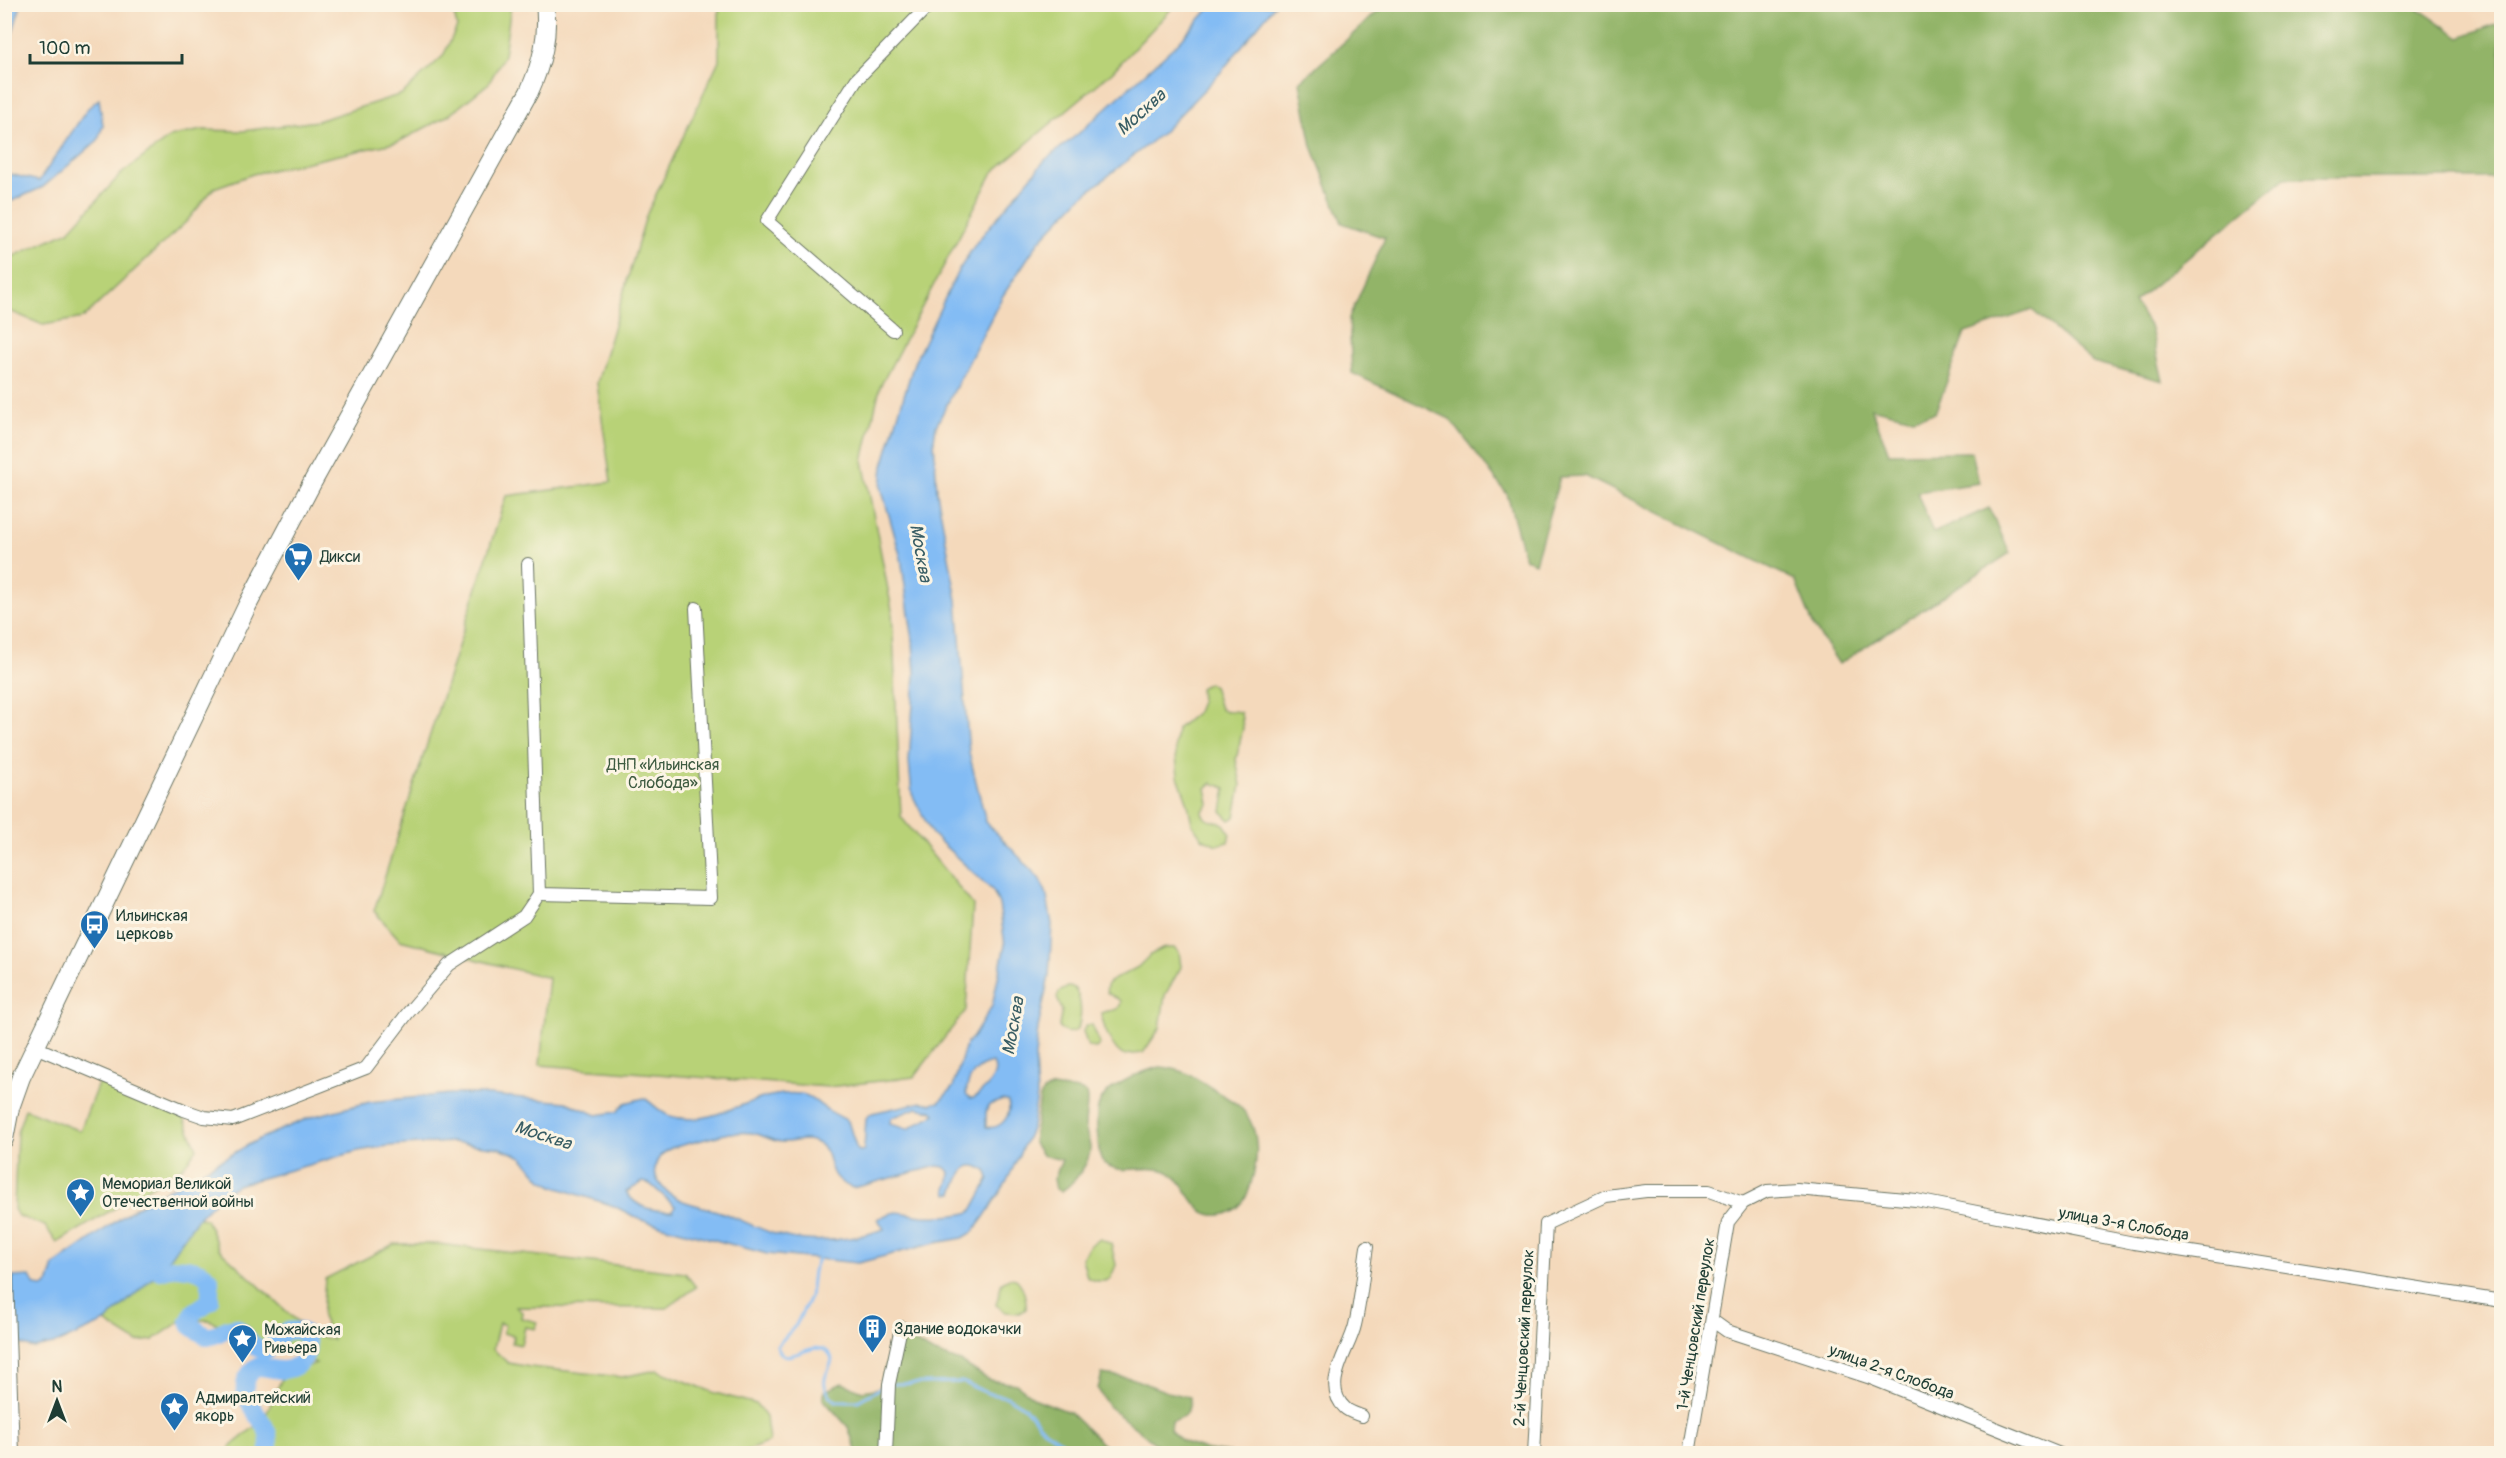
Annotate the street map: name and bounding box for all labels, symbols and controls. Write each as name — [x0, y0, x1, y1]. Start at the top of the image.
scale bar — [30, 27, 182, 65]
text: 100 m — [39, 37, 91, 60]
water label: Москва — [1112, 83, 1172, 140]
water label: Москва — [904, 522, 937, 585]
supermarket icon: Дикси — [283, 540, 315, 582]
place label: Дикси — [319, 547, 360, 567]
park label: ДНП «Ильинская Слобода» — [606, 755, 719, 793]
place label: Ильинская церковь — [116, 906, 188, 944]
bus stop icon: Ильинская церковь — [79, 908, 111, 950]
water label: Москва — [997, 994, 1030, 1057]
water label: Москва — [512, 1116, 576, 1156]
place label: Мемориал Великой Отечественной войны — [102, 1174, 254, 1212]
place icon: Мемориал Великой Отечественной войны — [65, 1176, 97, 1218]
street label: улица 3-я Слобода — [2056, 1203, 2190, 1245]
street label: 1-й Ченцовский переулок — [1672, 1236, 1720, 1412]
street label: 2-й Ченцовский переулок — [1509, 1249, 1539, 1427]
building icon: Здание водокачки — [857, 1312, 889, 1354]
place label: Здание водокачки — [894, 1319, 1021, 1339]
place label: Можайская Ривьера — [264, 1320, 341, 1358]
place icon: Можайская Ривьера — [227, 1322, 259, 1364]
street label: улица 2-я Слобода — [1825, 1340, 1957, 1404]
north arrow — [27, 1371, 87, 1431]
text: N — [52, 1377, 63, 1397]
place label: Адмиралтейский якорь — [195, 1388, 311, 1426]
place icon: Адмиралтейский якорь — [158, 1390, 190, 1432]

